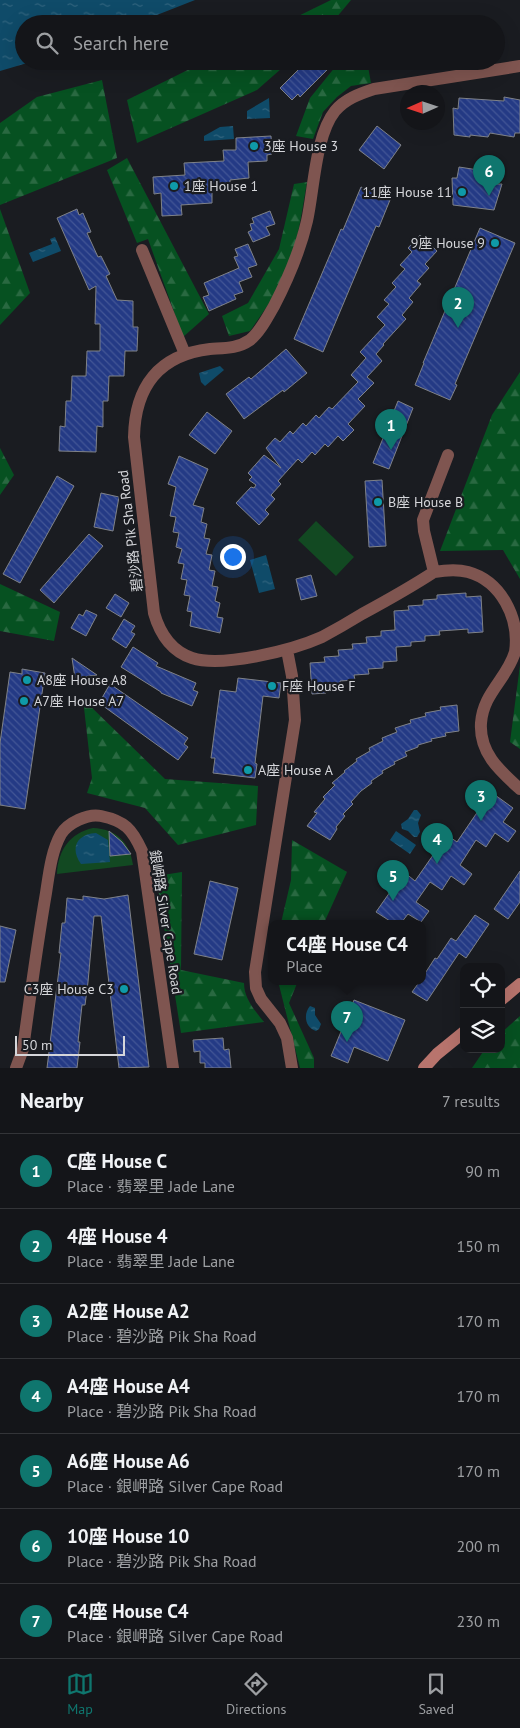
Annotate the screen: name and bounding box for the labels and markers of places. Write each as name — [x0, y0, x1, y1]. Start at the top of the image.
place label: 3座 House 3 — [264, 137, 338, 155]
marker: 3座 House 3 — [248, 140, 260, 152]
pin: 6 — [473, 155, 505, 196]
place label: 1座 House 1 — [184, 177, 258, 195]
marker: 1座 House 1 — [168, 180, 180, 192]
place label: 11座 House 11 — [363, 183, 452, 201]
marker: 11座 House 11 — [456, 186, 468, 198]
place label: 9座 House 9 — [411, 234, 485, 252]
marker: 9座 House 9 — [489, 237, 501, 249]
pin: 2 — [442, 287, 474, 328]
pin: 1 — [375, 409, 407, 450]
place label: B座 House B — [388, 493, 463, 511]
marker: B座 House B — [372, 496, 384, 508]
place label: A8座 House A8 — [37, 671, 127, 689]
marker: A8座 House A8 — [21, 674, 33, 686]
place label: F座 House F — [282, 677, 355, 695]
marker: F座 House F — [266, 680, 278, 692]
place label: A7座 House A7 — [34, 692, 124, 710]
marker: A7座 House A7 — [18, 695, 30, 707]
place label: A座 House A — [258, 761, 334, 779]
marker: A座 House A — [242, 764, 254, 776]
pin: 3 — [465, 780, 497, 821]
pin: 4 — [421, 823, 453, 864]
pin: 5 — [377, 860, 409, 901]
place label: C3座 House C3 — [24, 980, 114, 998]
marker: C3座 House C3 — [118, 983, 130, 995]
pin: 7 — [331, 1001, 363, 1042]

